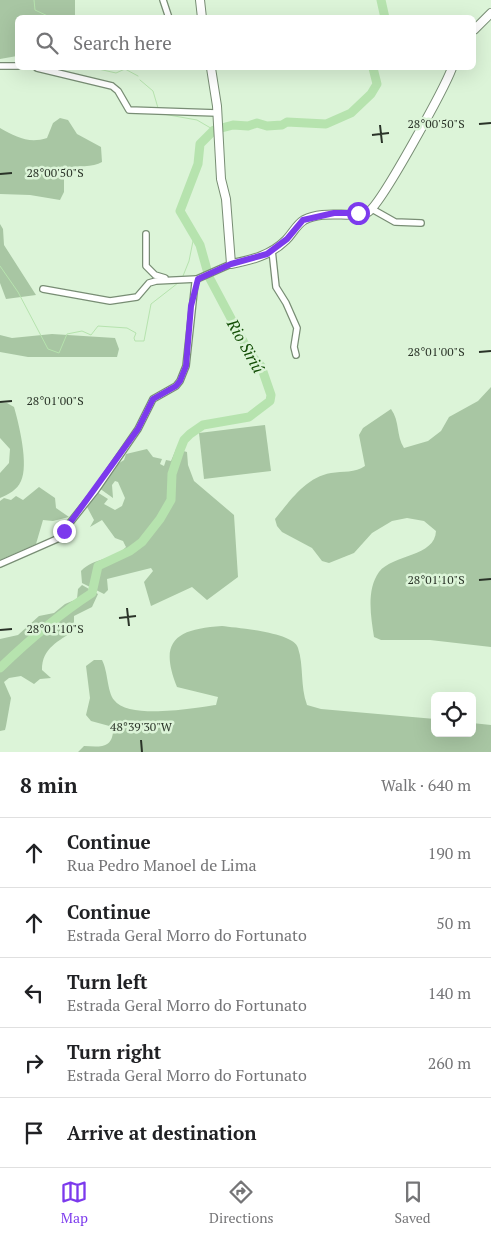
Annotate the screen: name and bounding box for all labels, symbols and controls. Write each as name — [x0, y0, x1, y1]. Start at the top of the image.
search box — [15, 15, 476, 70]
icon: search — [33, 29, 61, 57]
text: Search here — [73, 30, 172, 55]
text: 28°00'50"S — [407, 116, 465, 131]
text: 28°00'50"S — [26, 165, 84, 180]
route start — [347, 202, 370, 225]
water label: Rio Siriú — [222, 314, 270, 377]
text: 28°01'00"S — [407, 344, 465, 359]
text: 28°01'00"S — [26, 393, 84, 408]
route end — [53, 520, 76, 543]
text: 28°01'10"S — [407, 572, 465, 587]
text: 28°01'10"S — [26, 621, 84, 636]
map controls — [431, 692, 476, 737]
button: locate — [431, 692, 476, 737]
text: 48°39'30"W — [110, 719, 173, 734]
text: 8 min — [20, 771, 77, 799]
text: Walk · 640 m — [381, 774, 471, 796]
text: Continue — [67, 829, 151, 854]
icon: ahead — [20, 839, 48, 867]
text: 190 m — [428, 842, 471, 864]
text: Rua Pedro Manoel de Lima — [67, 854, 257, 876]
text: Continue — [67, 899, 151, 924]
icon: ahead — [20, 909, 48, 937]
text: 50 m — [436, 912, 471, 934]
text: Estrada Geral Morro do Fortunato — [67, 924, 307, 946]
text: Turn left — [67, 969, 148, 994]
icon: left — [20, 979, 48, 1007]
text: 140 m — [428, 982, 471, 1004]
text: Estrada Geral Morro do Fortunato — [67, 994, 307, 1016]
text: Turn right — [67, 1039, 161, 1064]
icon: right — [20, 1049, 48, 1077]
text: 260 m — [428, 1052, 471, 1074]
text: Estrada Geral Morro do Fortunato — [67, 1064, 307, 1086]
icon: arrive — [20, 1119, 48, 1147]
text: Arrive at destination — [67, 1120, 256, 1145]
tab: Map — [60, 1178, 88, 1227]
tab: Directions — [209, 1178, 274, 1227]
tab: Saved — [394, 1178, 431, 1227]

